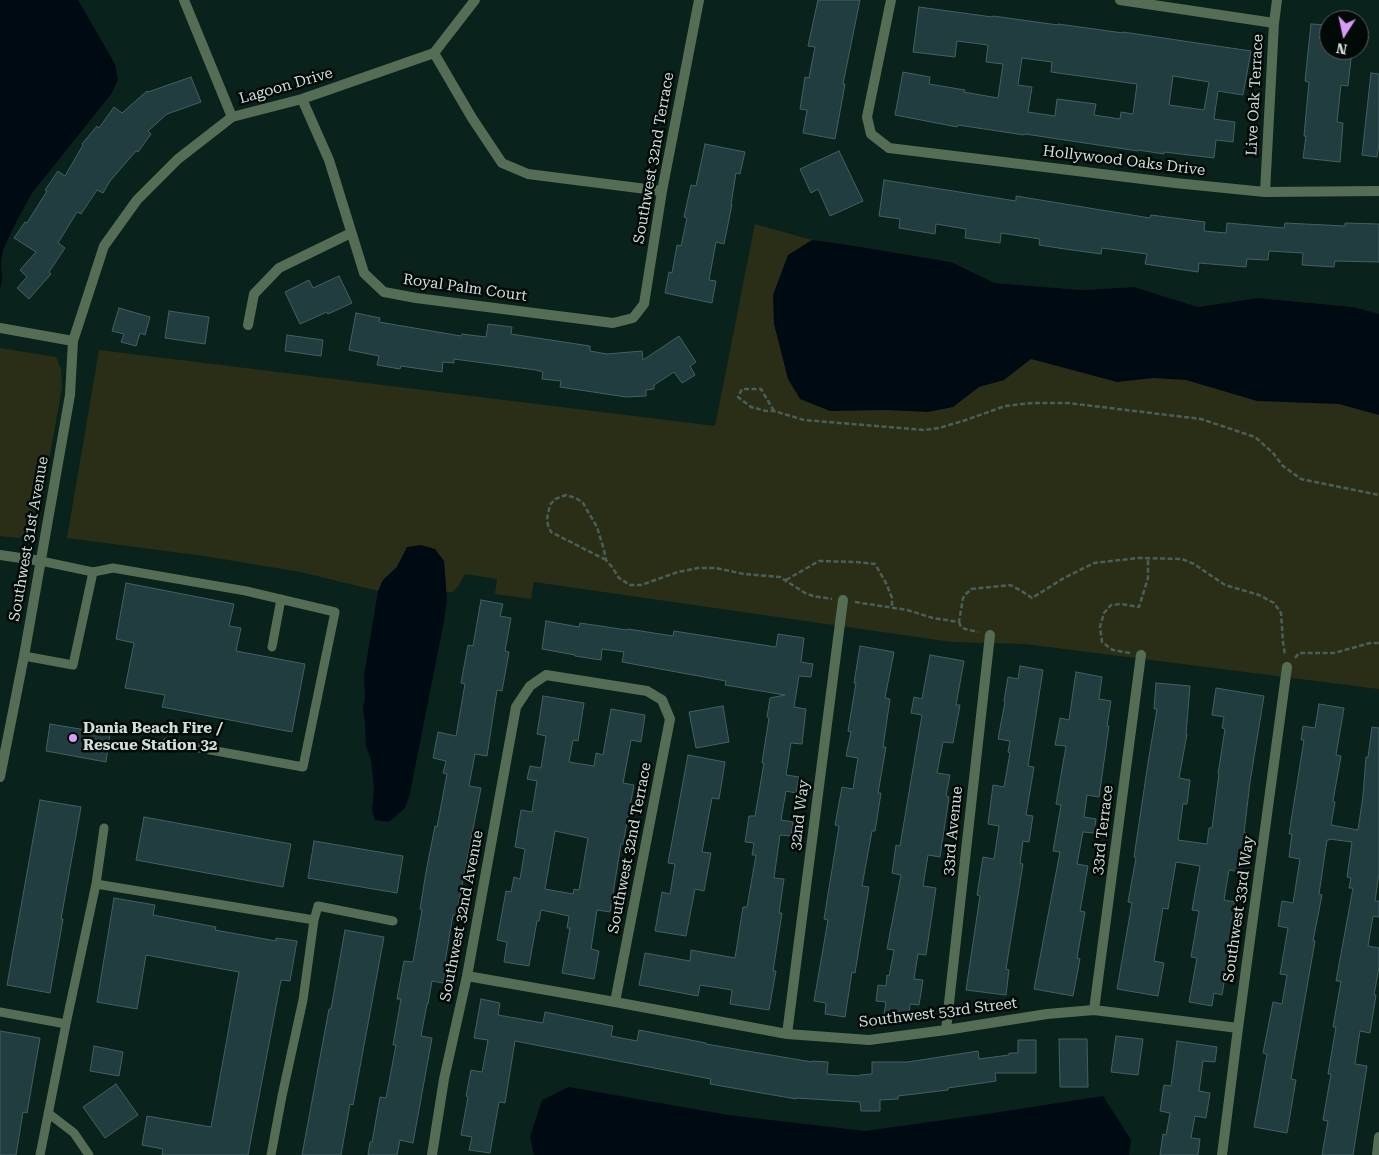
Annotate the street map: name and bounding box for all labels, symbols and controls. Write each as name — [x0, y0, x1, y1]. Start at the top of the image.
north arrow — [1319, 10, 1369, 60]
street label: Live Oak Terrace — [1243, 34, 1267, 156]
text: N — [1335, 40, 1348, 58]
street label: Lagoon Drive — [237, 64, 335, 108]
street label: Southwest 32nd Terrace — [630, 71, 678, 245]
street label: Hollywood Oaks Drive — [1042, 142, 1206, 180]
street label: Royal Palm Court — [402, 270, 528, 306]
street label: Southwest 31st Avenue — [6, 455, 52, 623]
place label: Dania Beach Fire / Rescue Station 32 — [83, 720, 223, 755]
marker: Dania Beach Fire / Rescue Station 32 — [67, 732, 79, 744]
street label: Southwest 32nd Terrace — [605, 761, 655, 935]
street label: 32nd Way — [787, 779, 813, 851]
street label: 33rd Terrace — [1089, 784, 1117, 876]
street label: 33rd Avenue — [939, 785, 967, 877]
street label: Southwest 32nd Avenue — [437, 829, 487, 1003]
street label: Southwest 33rd Way — [1220, 835, 1258, 983]
street label: Southwest 53rd Street — [858, 994, 1018, 1032]

